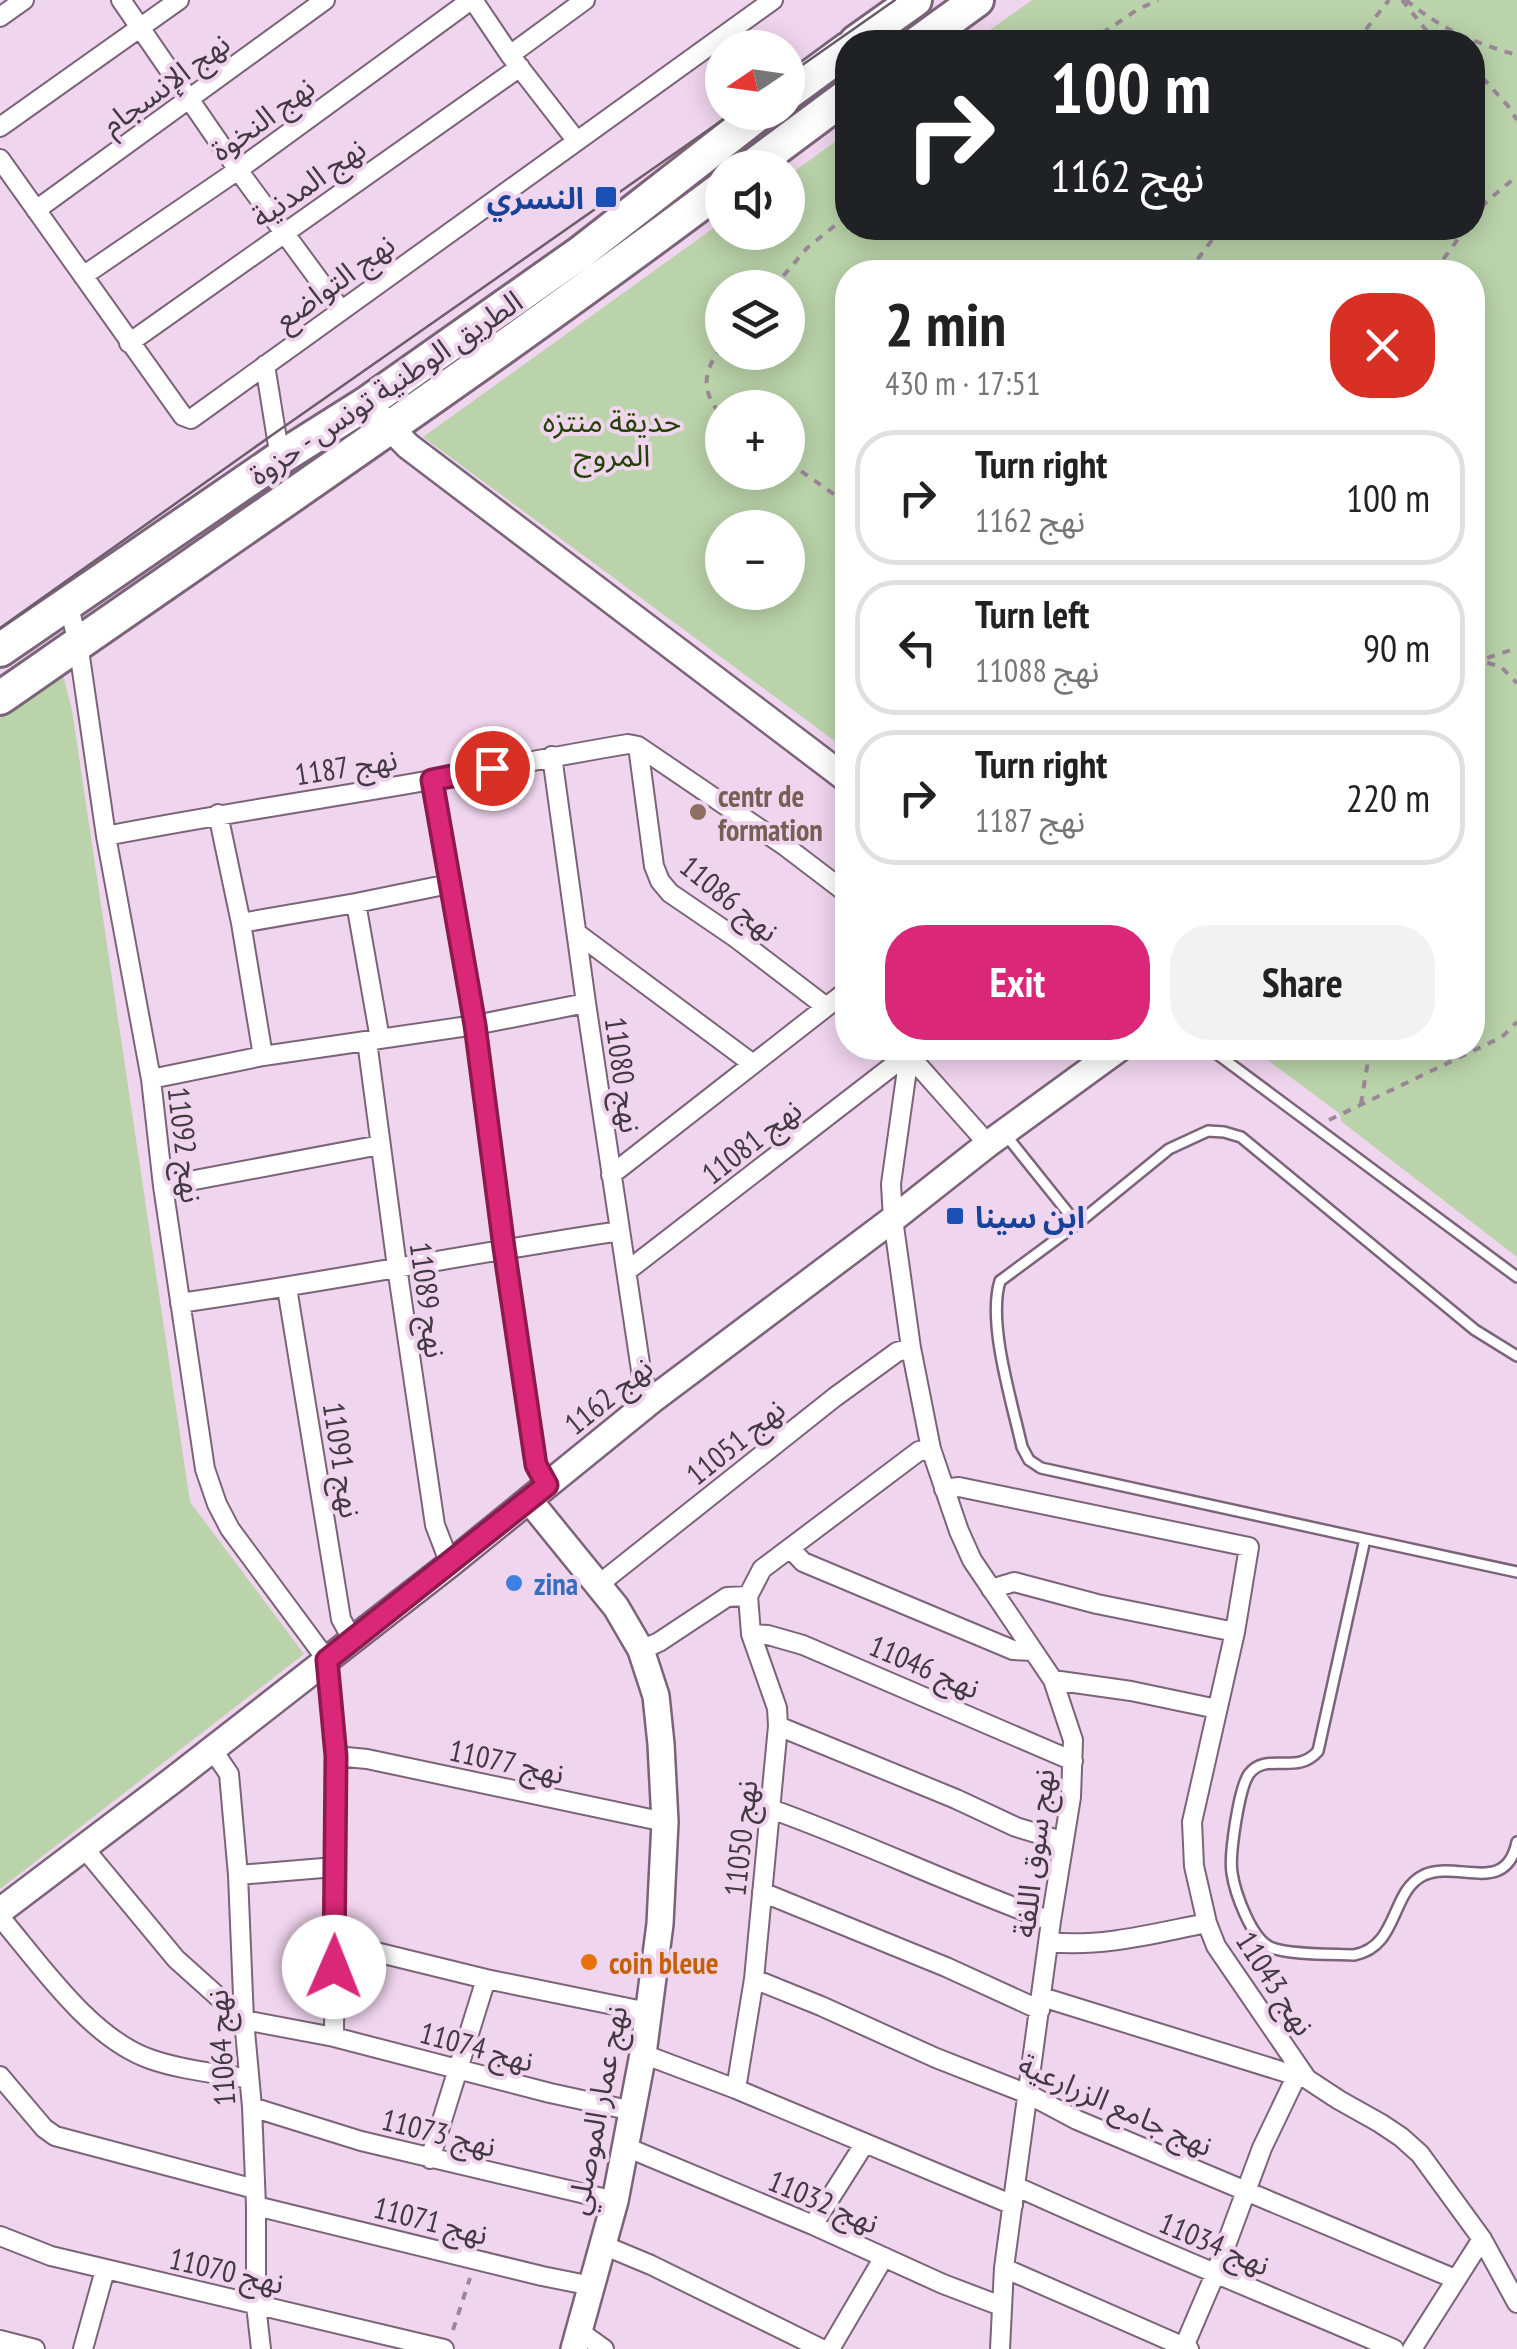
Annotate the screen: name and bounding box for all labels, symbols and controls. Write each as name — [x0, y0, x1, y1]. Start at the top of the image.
street label: نهج الإنسجام — [93, 23, 239, 146]
north arrow — [705, 30, 805, 130]
map controls — [705, 30, 805, 610]
text: 100 m — [1050, 42, 1211, 132]
street label: نهج النخوة — [202, 67, 324, 172]
icon: right — [885, 70, 1015, 200]
street label: نهج المدنية — [243, 128, 375, 239]
text: نهج 1162 — [1050, 146, 1205, 204]
button: sound — [705, 150, 805, 250]
place label: النسري — [487, 178, 584, 222]
marker: النسري — [593, 184, 619, 210]
street label: نهج التواضع — [266, 224, 404, 341]
button: layers — [705, 270, 805, 370]
street label: الطريق الوطنية تونس - حزوة — [241, 281, 529, 493]
text: 2 min — [885, 285, 1006, 363]
button: close — [1330, 293, 1435, 398]
text: 430 m · 17:51 — [885, 362, 1040, 404]
button: + — [705, 390, 805, 490]
park label: حديقة منتزه المروج — [543, 401, 681, 478]
text: Turn right — [975, 439, 1107, 488]
icon: right — [890, 470, 945, 525]
text: 100 m — [1346, 473, 1430, 522]
text: نهج 1162 — [975, 499, 1085, 541]
button: − — [705, 510, 805, 610]
text: Turn left — [975, 589, 1089, 638]
icon: left — [890, 620, 945, 675]
text: 90 m — [1363, 623, 1430, 672]
text: نهج 11088 — [975, 649, 1099, 691]
pin — [450, 726, 535, 811]
street label: نهج 1187 — [292, 739, 401, 797]
text: Turn right — [975, 739, 1107, 788]
icon: arrive — [465, 741, 520, 796]
icon: right — [890, 770, 945, 825]
text: 220 m — [1346, 773, 1430, 822]
place label: centr de formation — [718, 776, 823, 849]
text: نهج 1187 — [975, 799, 1085, 841]
marker: centr de formation — [687, 801, 709, 823]
street label: نهج 11086 — [670, 846, 788, 953]
button: Exit — [885, 925, 1150, 1040]
button: Share — [1170, 925, 1435, 1040]
street label: نهج 11080 — [593, 1015, 651, 1136]
street label: نهج 11092 — [156, 1085, 212, 1206]
street label: نهج 11081 — [693, 1090, 811, 1195]
place label: ابن سينا — [975, 1197, 1085, 1236]
marker: ابن سينا — [944, 1205, 966, 1227]
street label: نهج 11089 — [398, 1240, 456, 1361]
street label: نهج 1162 — [556, 1347, 663, 1446]
street label: نهج 11051 — [677, 1389, 795, 1496]
street label: نهج 11091 — [311, 1399, 371, 1521]
place label: zina — [534, 1564, 578, 1603]
marker: zina — [503, 1572, 525, 1594]
street label: نهج 11046 — [862, 1625, 986, 1710]
street label: نهج 11077 — [445, 1730, 568, 1796]
street label: نهج سوق اللفة — [1003, 1766, 1067, 1940]
street label: نهج 11050 — [715, 1778, 769, 1898]
position arrow — [282, 1915, 386, 2019]
street label: نهج 11043 — [1225, 1923, 1324, 2045]
place label: coin bleue — [609, 1943, 718, 1982]
marker: coin bleue — [578, 1951, 600, 1973]
street label: نهج 11064 — [196, 1988, 248, 2108]
street label: نهج عمار الموصلي — [557, 2002, 640, 2219]
street label: نهج 11074 — [415, 2012, 538, 2084]
street label: نهج جامع الزرارعية — [1011, 2044, 1219, 2168]
street label: نهج 11073 — [377, 2099, 500, 2169]
street label: نهج 11032 — [761, 2160, 885, 2245]
street label: نهج 11071 — [369, 2187, 492, 2257]
street label: نهج 11034 — [1152, 2202, 1276, 2287]
street label: نهج 11070 — [165, 2238, 288, 2306]

